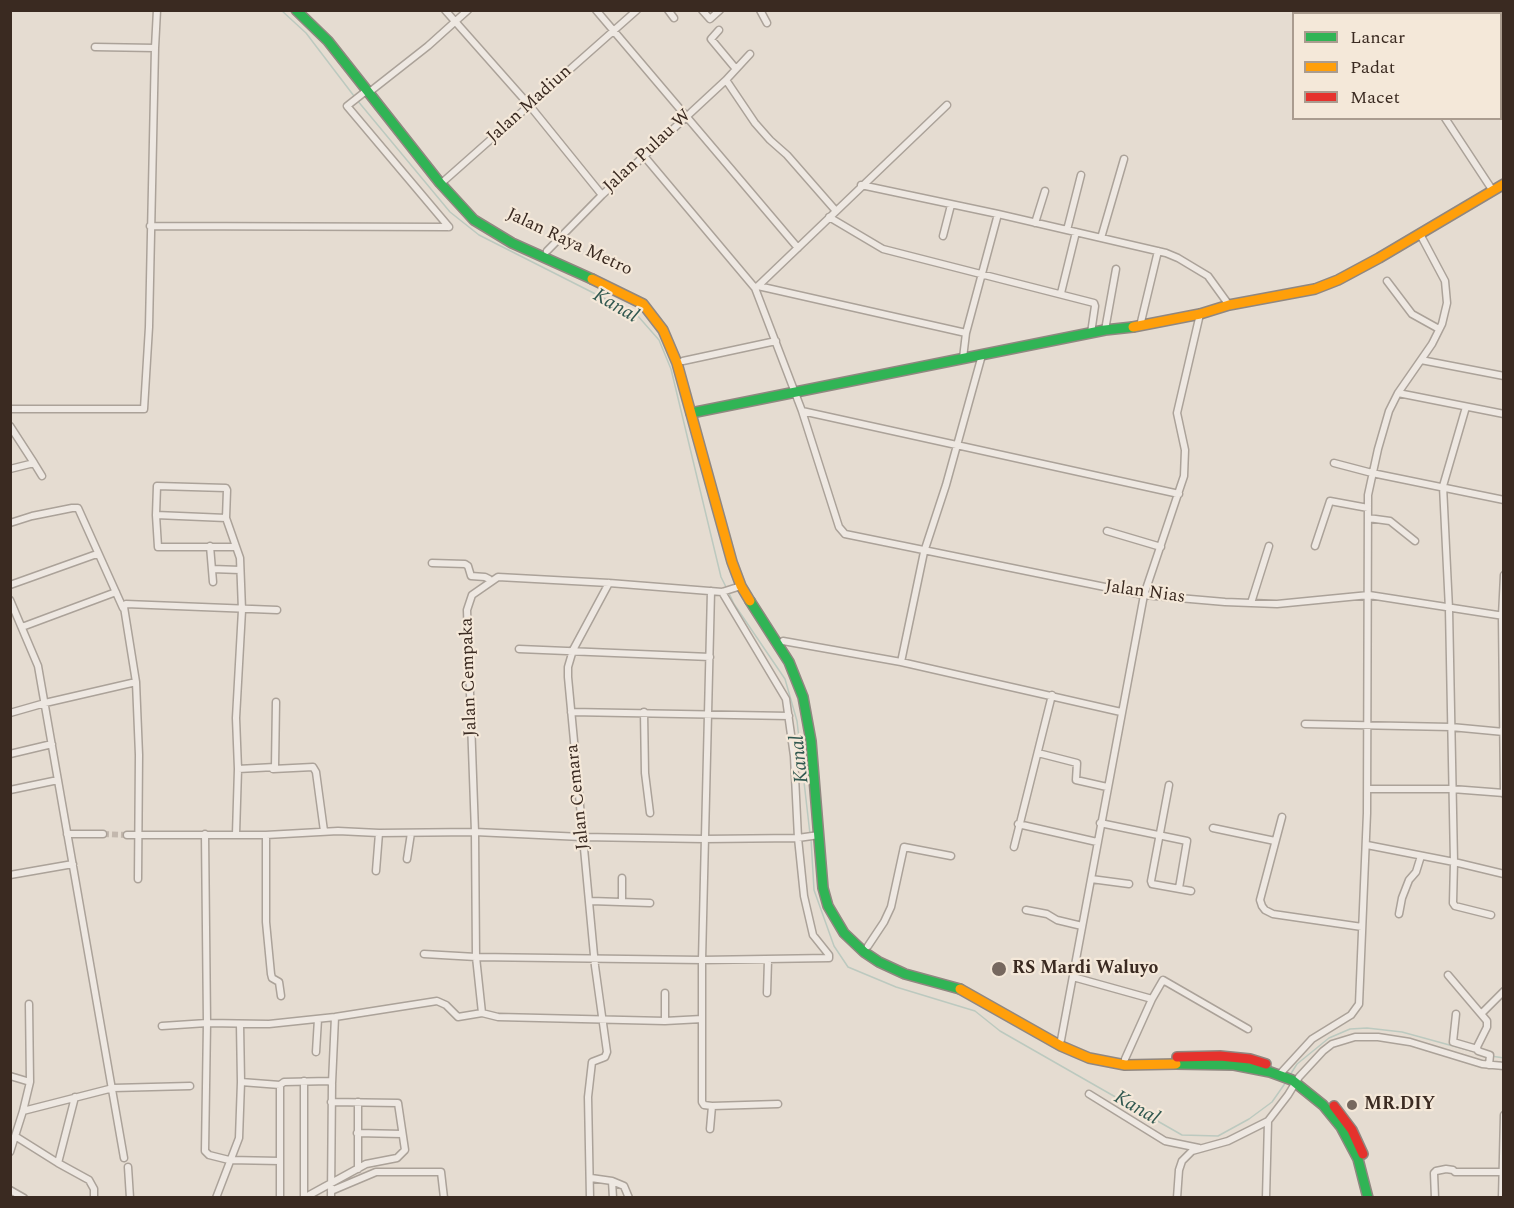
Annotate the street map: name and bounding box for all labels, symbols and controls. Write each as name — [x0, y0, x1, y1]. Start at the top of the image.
legend — [1292, 12, 1502, 120]
text: Lancar — [1350, 24, 1405, 51]
text: Padat — [1350, 54, 1395, 81]
street label: Jalan Madiun — [483, 61, 577, 149]
text: Macet — [1350, 84, 1400, 111]
street label: Jalan Pulau W — [600, 106, 696, 198]
street label: Jalan Raya Metro — [503, 204, 635, 282]
water label: Kanal — [588, 284, 642, 330]
street label: Jalan Nias — [1103, 577, 1187, 609]
street label: Jalan Cempaka — [457, 617, 483, 737]
water label: Kanal — [787, 734, 815, 784]
street label: Jalan Cemara — [563, 743, 595, 851]
place label: RS Mardi Waluyo — [1012, 958, 1158, 980]
marker: RS Mardi Waluyo — [990, 960, 1008, 978]
water label: Kanal — [1109, 1086, 1163, 1132]
place label: MR.DIY — [1364, 1094, 1435, 1116]
marker: MR.DIY — [1345, 1098, 1359, 1112]

